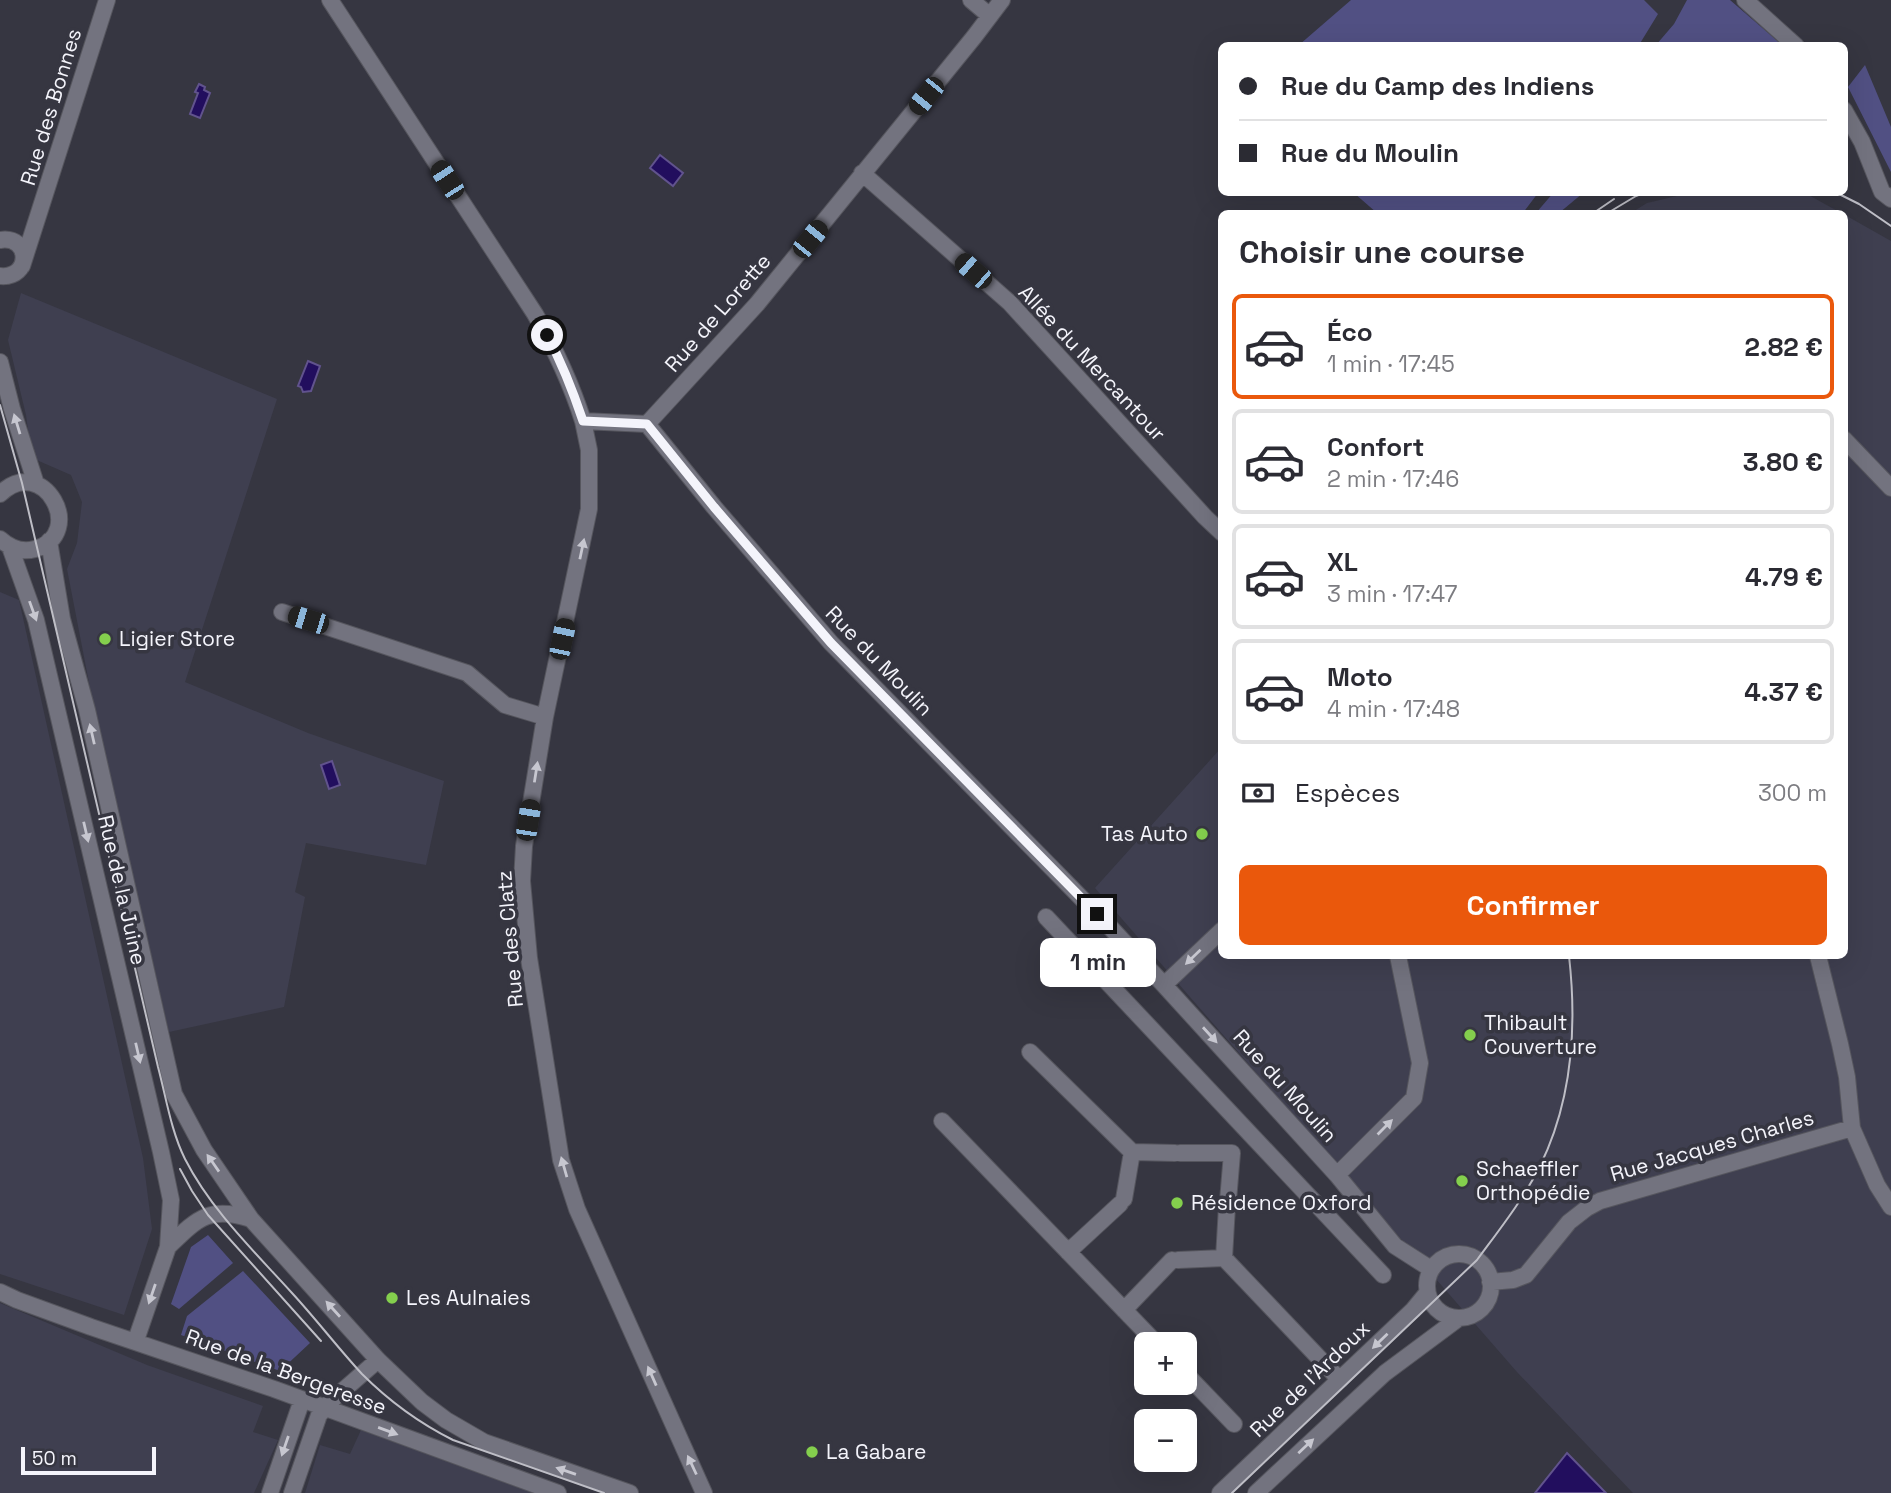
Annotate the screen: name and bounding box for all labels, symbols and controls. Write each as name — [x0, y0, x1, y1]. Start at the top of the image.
street label: Rue des Bonnes — [14, 25, 87, 188]
text: Rue du Camp des Indiens — [1281, 69, 1594, 103]
car — [905, 73, 948, 119]
text: Rue du Moulin — [1281, 136, 1459, 170]
car — [427, 157, 468, 203]
car — [789, 216, 832, 262]
text: Choisir une course — [1239, 232, 1525, 272]
street label: Rue de Lorette — [659, 248, 777, 378]
car — [951, 249, 996, 293]
street label: Allée du Mercantour — [1013, 279, 1172, 446]
icon: car — [1243, 315, 1306, 378]
text: Éco — [1327, 315, 1373, 349]
route start — [531, 319, 563, 351]
text: 2.82 € — [1745, 330, 1823, 364]
text: 1 min · 17:45 — [1327, 349, 1455, 379]
one-way arrow — [11, 413, 21, 434]
icon: car — [1243, 430, 1306, 493]
text: Confort — [1327, 430, 1424, 464]
text: 3.80 € — [1743, 445, 1823, 479]
text: 2 min · 17:46 — [1327, 464, 1459, 494]
one-way arrow — [576, 538, 587, 560]
icon: car — [1243, 545, 1306, 608]
text: XL — [1327, 545, 1358, 579]
text: 4.79 € — [1745, 560, 1823, 594]
text: 3 min · 17:47 — [1327, 579, 1457, 609]
one-way arrow — [27, 600, 38, 621]
street label: Rue du Moulin — [820, 600, 939, 721]
car — [285, 604, 332, 636]
car — [548, 616, 577, 662]
place label: Ligier Store — [119, 625, 235, 652]
marker: Ligier Store — [97, 631, 113, 647]
icon: car — [1243, 660, 1306, 723]
text: Moto — [1327, 660, 1393, 694]
text: 4.37 € — [1744, 675, 1823, 709]
text: 4 min · 17:48 — [1327, 694, 1460, 724]
one-way arrow — [87, 723, 98, 745]
one-way arrow — [531, 761, 542, 783]
icon: cash — [1239, 774, 1277, 812]
text: Espèces — [1295, 776, 1400, 810]
text: 300 m — [1758, 778, 1827, 808]
car — [515, 798, 542, 842]
street label: Rue de la Juine — [92, 812, 153, 968]
place label: Tas Auto — [1101, 820, 1188, 847]
one-way arrow — [81, 821, 92, 843]
marker: Tas Auto — [1194, 826, 1210, 842]
button: Confirmer — [1239, 865, 1827, 945]
street label: Rue des Clatz — [490, 870, 529, 1008]
route end — [1081, 898, 1113, 930]
callout: 1 min — [1039, 939, 1155, 988]
text: 1 min — [1070, 947, 1126, 977]
one-way arrow — [1185, 949, 1202, 965]
place label: Thibault Couverture — [1484, 1009, 1597, 1060]
street label: Rue du Moulin — [1228, 1024, 1343, 1148]
one-way arrow — [1202, 1026, 1218, 1044]
marker: Thibault Couverture — [1462, 1027, 1478, 1043]
one-way arrow — [133, 1043, 144, 1065]
street label: Rue Jacques Charles — [1607, 1104, 1817, 1188]
one-way arrow — [1377, 1119, 1393, 1136]
one-way arrow — [207, 1153, 220, 1172]
place label: Schaeffler Orthopédie — [1476, 1155, 1591, 1206]
one-way arrow — [558, 1156, 568, 1177]
marker: Schaeffler Orthopédie — [1454, 1173, 1470, 1189]
place label: Résidence Oxford — [1191, 1189, 1371, 1216]
marker: Résidence Oxford — [1169, 1195, 1185, 1211]
one-way arrow — [146, 1283, 157, 1304]
place label: Les Aulnaies — [406, 1284, 531, 1311]
marker: Les Aulnaies — [384, 1290, 400, 1306]
one-way arrow — [325, 1300, 341, 1318]
street label: Rue de l'Ardoux — [1244, 1315, 1375, 1443]
street label: Rue de la Bergeresse — [182, 1323, 390, 1421]
map controls — [1134, 1332, 1197, 1472]
button: + — [1134, 1332, 1197, 1395]
one-way arrow — [1372, 1333, 1389, 1349]
one-way arrow — [646, 1366, 658, 1386]
button: − — [1134, 1409, 1197, 1472]
one-way arrow — [377, 1426, 398, 1437]
one-way arrow — [280, 1436, 290, 1457]
place label: La Gabare — [826, 1438, 926, 1465]
one-way arrow — [1297, 1439, 1314, 1455]
scale bar — [21, 1444, 156, 1476]
marker: La Gabare — [804, 1444, 820, 1460]
text: 50 m — [32, 1446, 77, 1471]
one-way arrow — [687, 1455, 698, 1476]
one-way arrow — [555, 1465, 576, 1476]

